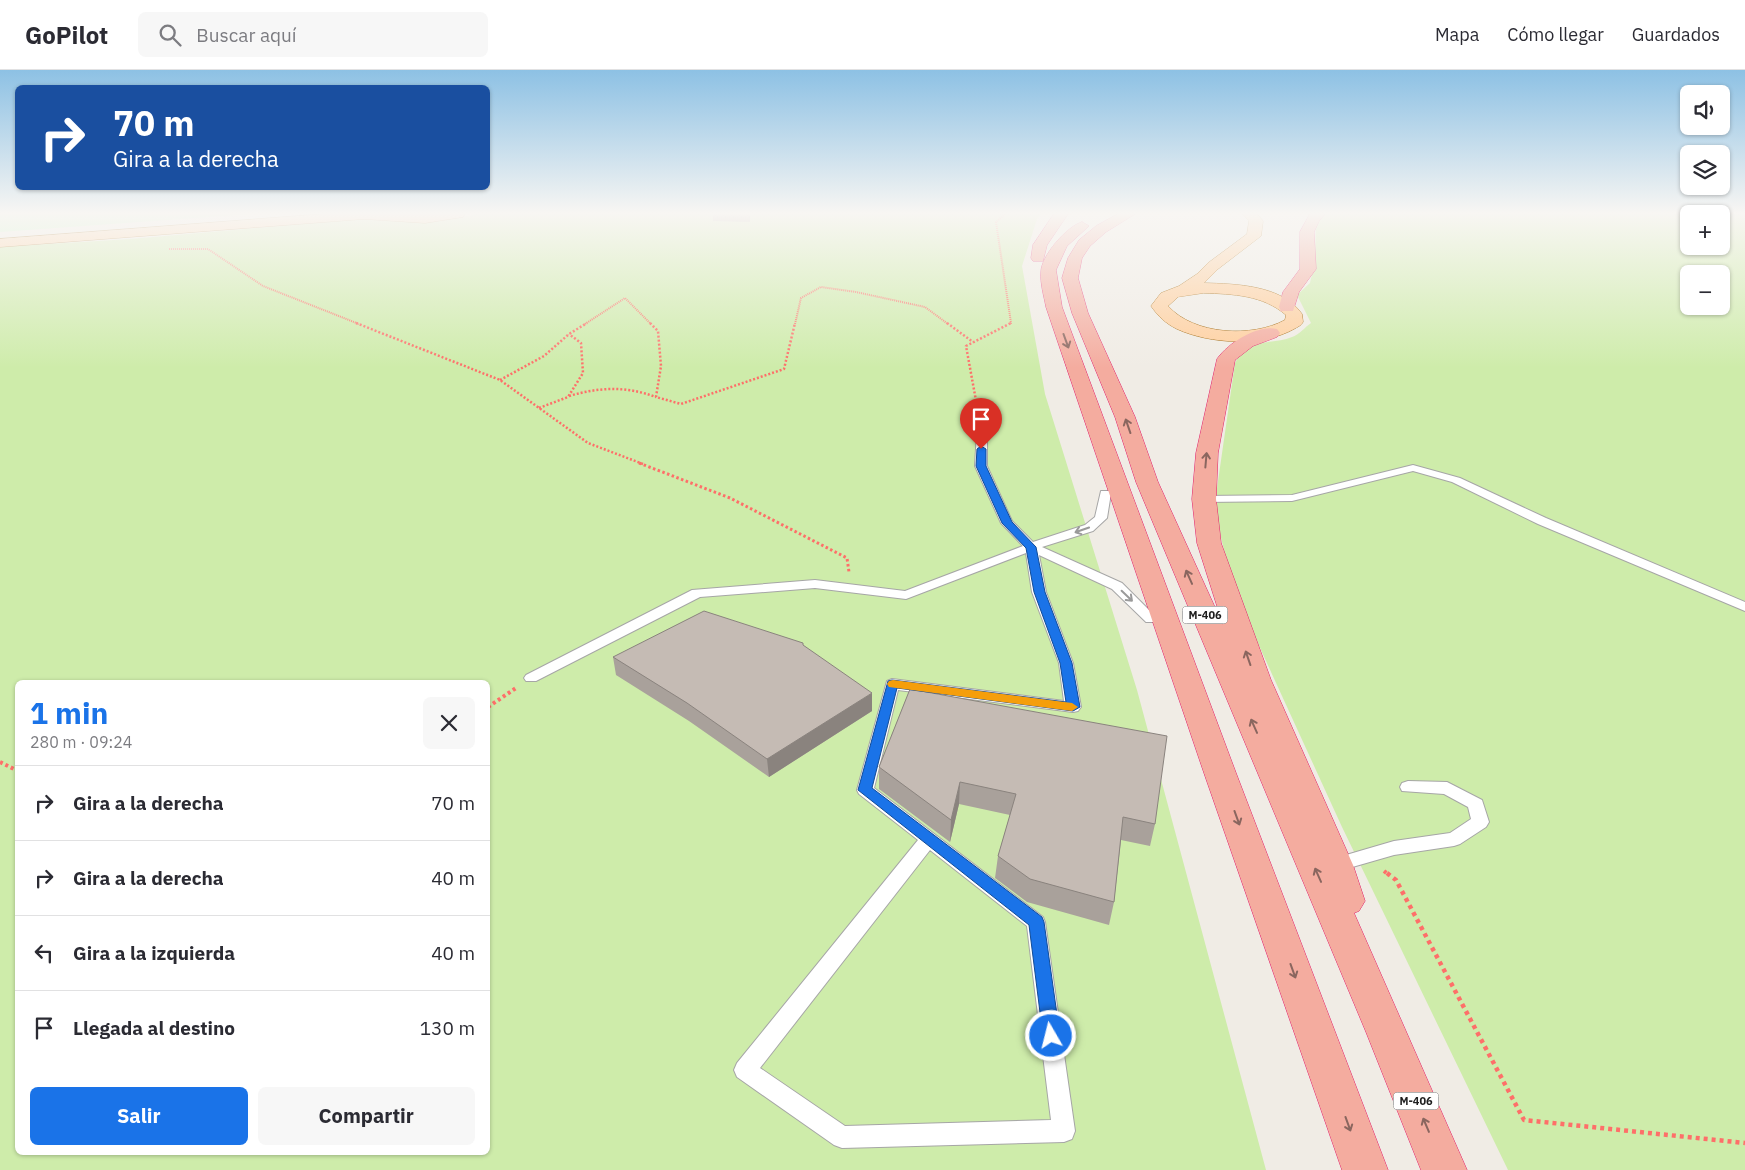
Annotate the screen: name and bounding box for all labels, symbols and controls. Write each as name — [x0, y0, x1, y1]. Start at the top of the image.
search box — [138, 12, 488, 57]
text: GoPilot — [25, 19, 108, 51]
icon: search — [156, 21, 184, 49]
text: Buscar aquí — [196, 23, 297, 47]
text: Mapa — [1435, 23, 1479, 46]
text: Cómo llegar — [1507, 23, 1604, 46]
text: Guardados — [1632, 23, 1720, 46]
map controls — [1680, 85, 1730, 315]
button: sound — [1680, 85, 1730, 135]
text: 70 m — [113, 100, 195, 146]
icon: right — [30, 105, 95, 170]
text: Gira a la derecha — [113, 144, 279, 173]
button: layers — [1680, 145, 1730, 195]
button: + — [1680, 205, 1730, 255]
button: − — [1680, 265, 1730, 315]
one-way arrow — [1062, 333, 1071, 348]
pin — [960, 398, 1002, 449]
icon: arrive — [967, 405, 995, 433]
one-way arrow — [1123, 419, 1132, 434]
one-way arrow — [1202, 452, 1211, 468]
one-way arrow — [1074, 526, 1090, 535]
one-way arrow — [1183, 570, 1193, 585]
one-way arrow — [1121, 590, 1134, 602]
road number: M-406 — [1182, 606, 1228, 624]
one-way arrow — [1243, 651, 1253, 667]
text: 1 min — [30, 693, 108, 732]
button: close — [423, 697, 475, 749]
one-way arrow — [1248, 719, 1258, 734]
text: 280 m · 09:24 — [30, 732, 132, 752]
icon: right — [30, 789, 58, 817]
text: Gira a la derecha — [73, 791, 224, 815]
text: 70 m — [431, 791, 475, 815]
one-way arrow — [1233, 810, 1242, 826]
icon: right — [30, 864, 58, 892]
text: Gira a la derecha — [73, 866, 224, 890]
text: 40 m — [431, 866, 475, 890]
one-way arrow — [1313, 868, 1323, 883]
icon: left — [30, 939, 58, 967]
text: Gira a la izquierda — [73, 941, 235, 965]
text: 40 m — [431, 941, 475, 965]
one-way arrow — [1289, 963, 1298, 978]
position arrow — [1024, 1009, 1076, 1061]
icon: arrive — [30, 1014, 58, 1042]
text: Llegada al destino — [73, 1016, 235, 1040]
text: 130 m — [420, 1016, 475, 1040]
button: Salir — [30, 1087, 248, 1145]
button: Compartir — [258, 1087, 475, 1145]
road number: M-406 — [1394, 1092, 1438, 1110]
one-way arrow — [1344, 1115, 1353, 1131]
one-way arrow — [1420, 1118, 1430, 1133]

